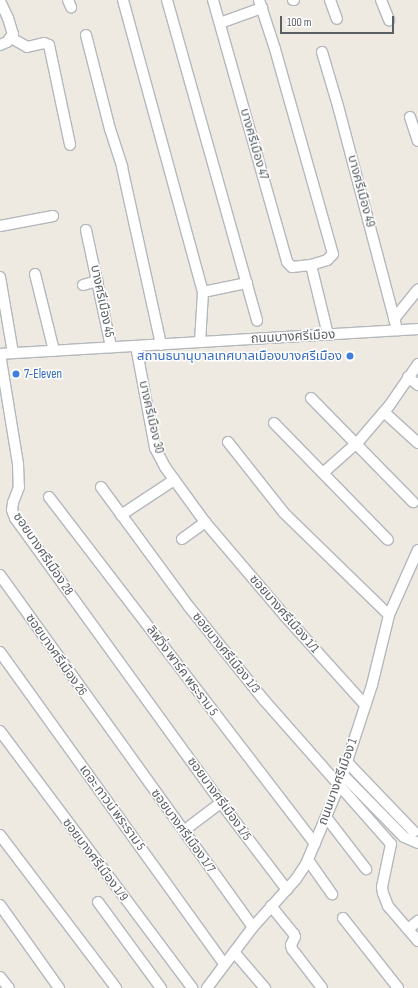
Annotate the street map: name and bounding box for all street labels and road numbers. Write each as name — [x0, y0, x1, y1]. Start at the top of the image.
street label: บางศรีเมือง 47 — [236, 107, 272, 181]
street label: บางศรีเมือง 49 — [344, 153, 378, 229]
street label: บางศรีเมือง 45 — [87, 263, 117, 339]
street label: ถนนบางศรีเมือง — [250, 327, 336, 347]
street label: บางศรีเมือง 30 — [135, 379, 167, 455]
street label: ซอยบางศรีเมือง 28 — [10, 510, 76, 598]
street label: ซอยบางศรีเมือง 1/1 — [246, 572, 322, 656]
street label: ซอยบางศรีเมือง 1/3 — [189, 609, 263, 697]
street label: ซอยบางศรีเมือง 26 — [22, 611, 90, 699]
street label: ลิฟวิ่ง พาร์ค พระราม 5 — [143, 623, 221, 719]
street label: ถนนบางศรีเมือง 1 — [315, 736, 361, 828]
street label: ซอยบางศรีเมือง 1/5 — [184, 754, 254, 844]
street label: เดอะ ทาวน์ พระราม 5 — [76, 762, 148, 854]
street label: ซอยบางศรีเมือง 1/7 — [147, 786, 219, 876]
street label: ซอยบางศรีเมือง 1/9 — [59, 816, 131, 904]

